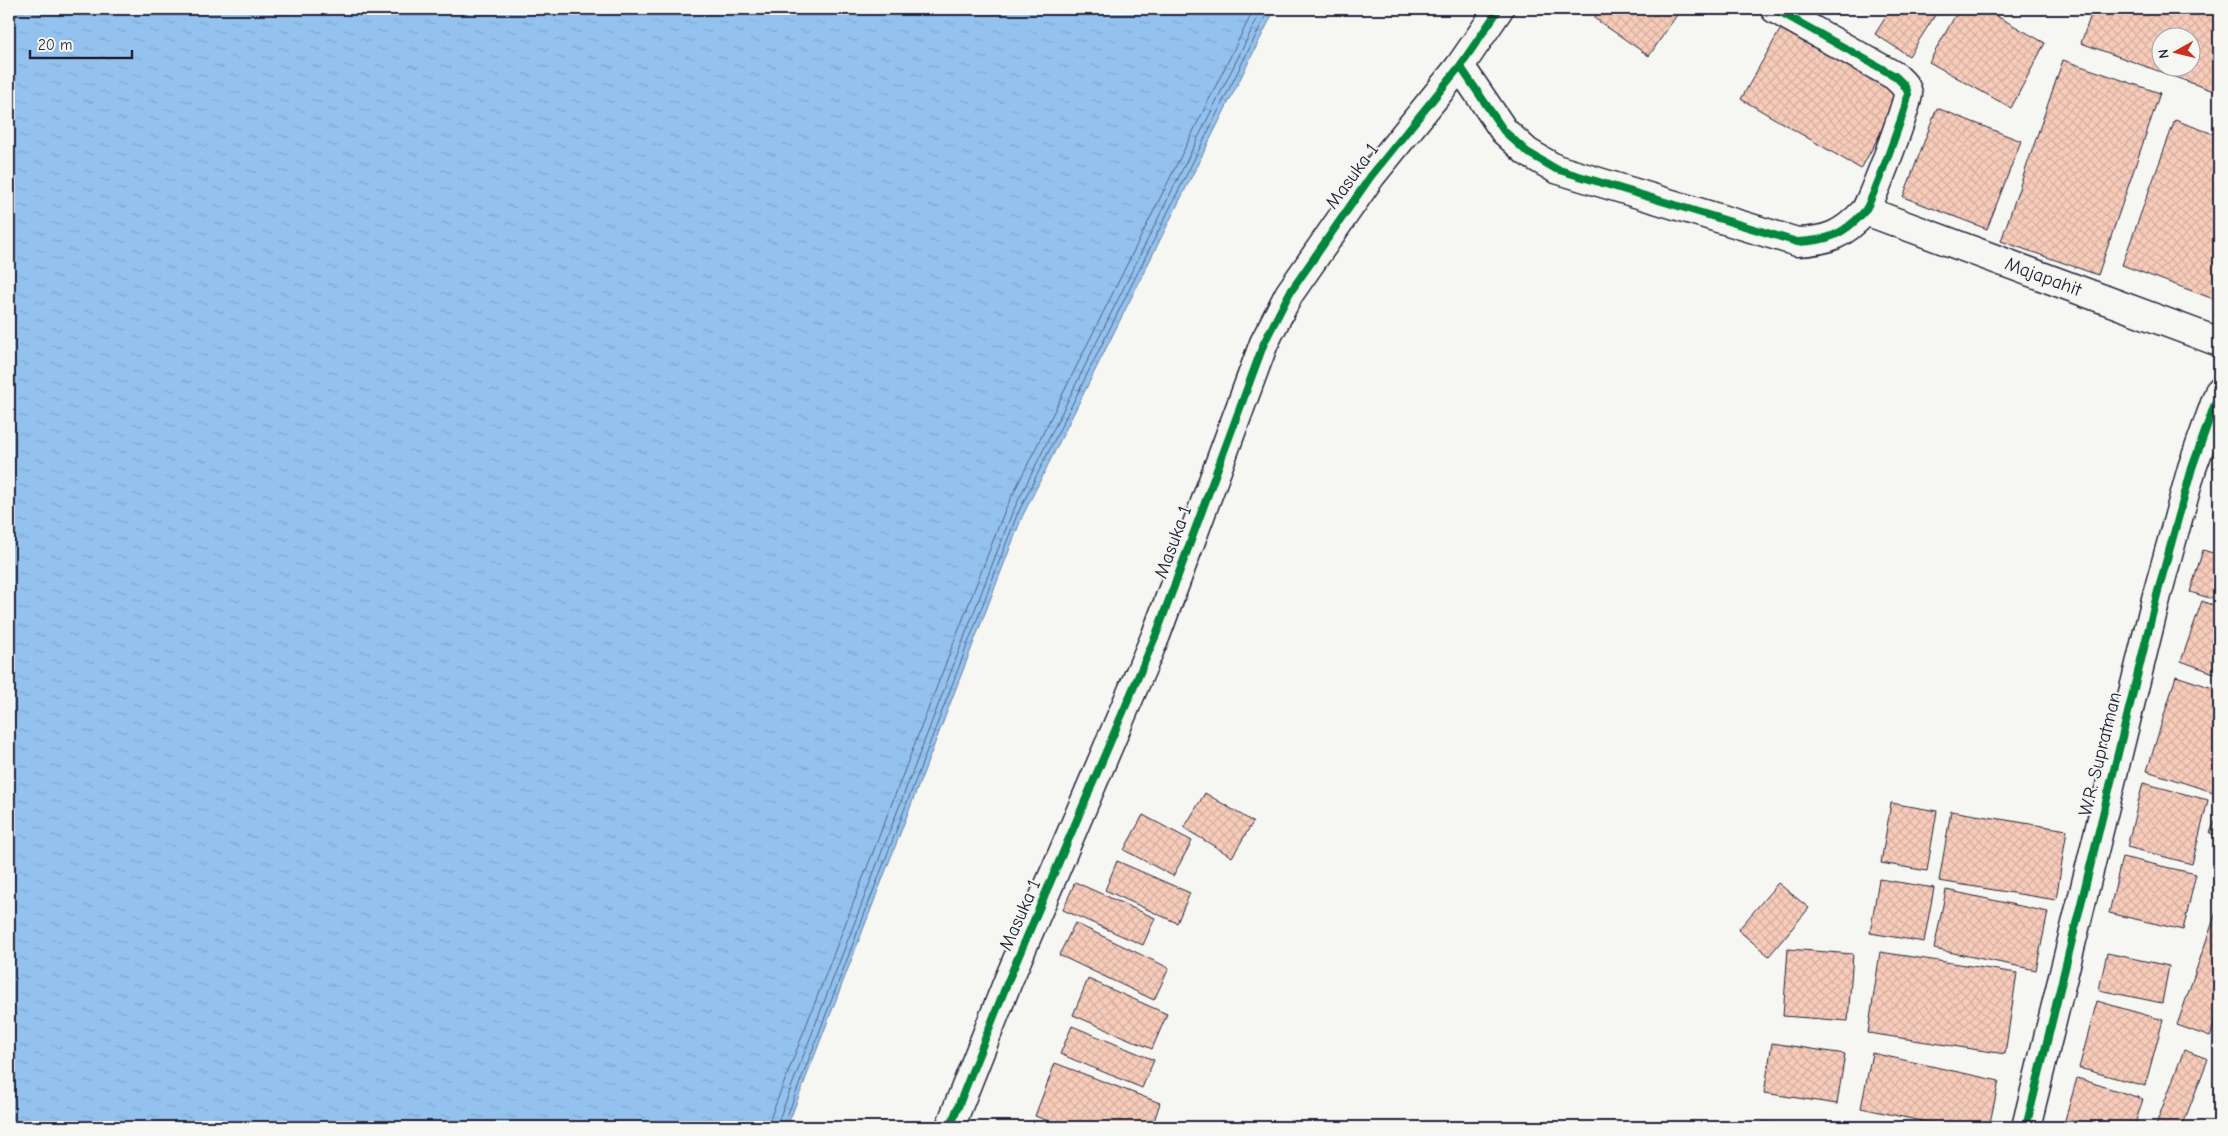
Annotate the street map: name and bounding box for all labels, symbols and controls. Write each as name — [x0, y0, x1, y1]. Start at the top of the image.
scale bar — [30, 28, 132, 60]
north arrow — [2150, 28, 2200, 78]
text: 20 m — [38, 36, 72, 54]
text: N — [2155, 48, 2173, 59]
street label: Masuka 1 — [1321, 139, 1383, 213]
street label: Majapahit — [2002, 253, 2085, 301]
street label: Masuka 1 — [1150, 503, 1196, 581]
street label: W.R. Supratman — [2074, 690, 2126, 818]
street label: Masuka 1 — [995, 876, 1045, 954]

